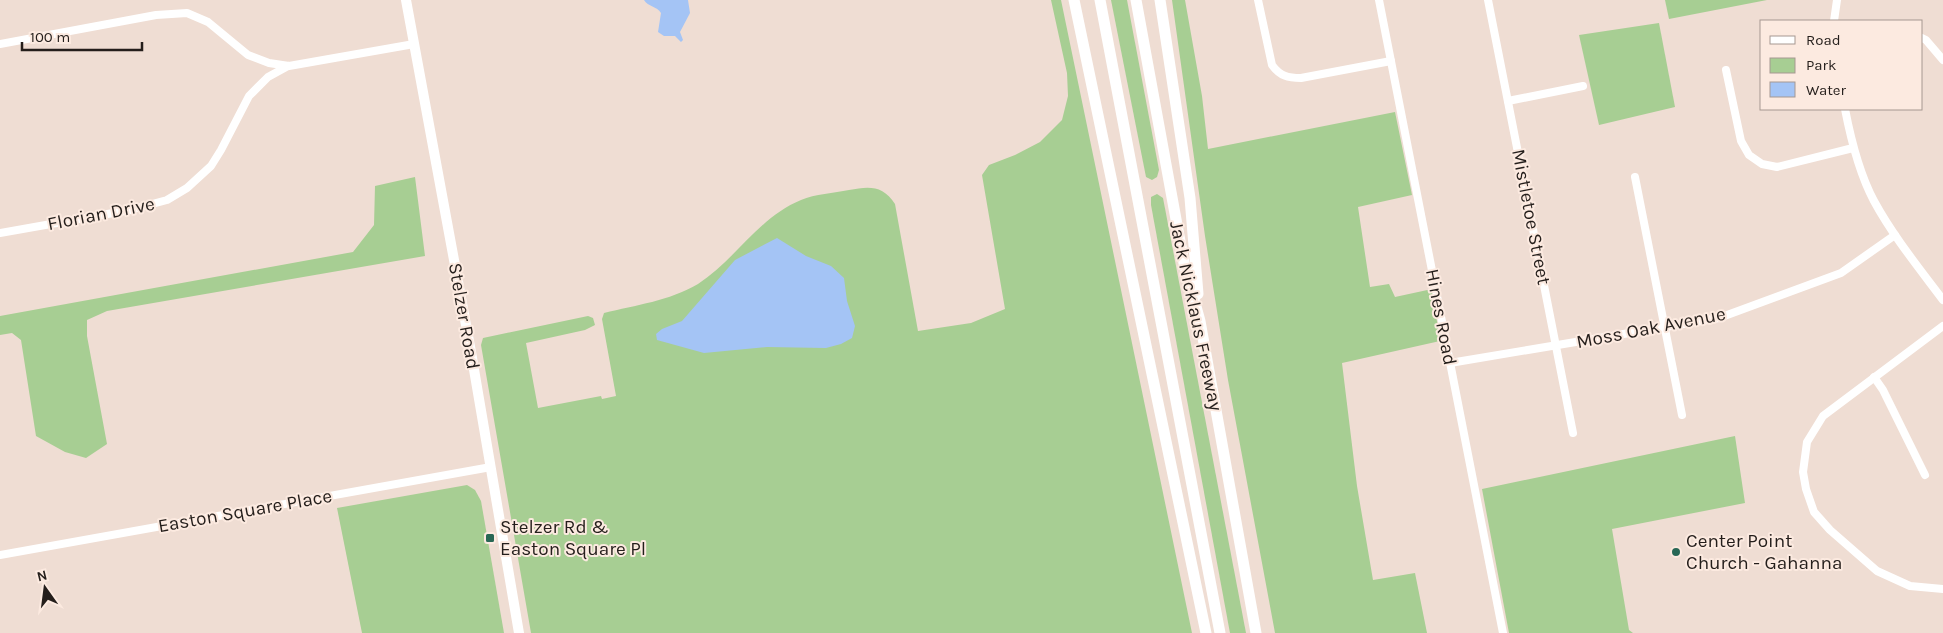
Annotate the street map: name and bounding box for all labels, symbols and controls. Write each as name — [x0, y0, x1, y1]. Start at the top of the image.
scale bar — [22, 20, 142, 52]
legend — [1760, 20, 1923, 110]
text: 100 m — [30, 28, 70, 46]
text: Road — [1806, 31, 1841, 49]
text: Park — [1806, 56, 1836, 74]
text: Water — [1806, 81, 1847, 99]
street label: Mistletoe Street — [1507, 147, 1555, 287]
street label: Florian Drive — [45, 193, 157, 235]
street label: Jack Nicklaus Freeway — [1165, 219, 1227, 413]
street label: Stelzer Road — [444, 261, 484, 371]
street label: Hines Road — [1421, 267, 1461, 367]
street label: Moss Oak Avenue — [1575, 303, 1727, 353]
street label: Easton Square Place — [156, 485, 334, 537]
place label: Stelzer Rd & Easton Square Pl — [500, 516, 646, 560]
place label: Center Point Church - Gahanna — [1686, 530, 1842, 574]
marker: Stelzer Rd & Easton Square Pl — [484, 532, 496, 544]
marker: Center Point Church - Gahanna — [1670, 546, 1682, 558]
north arrow — [20, 563, 70, 613]
text: N — [35, 566, 49, 585]

